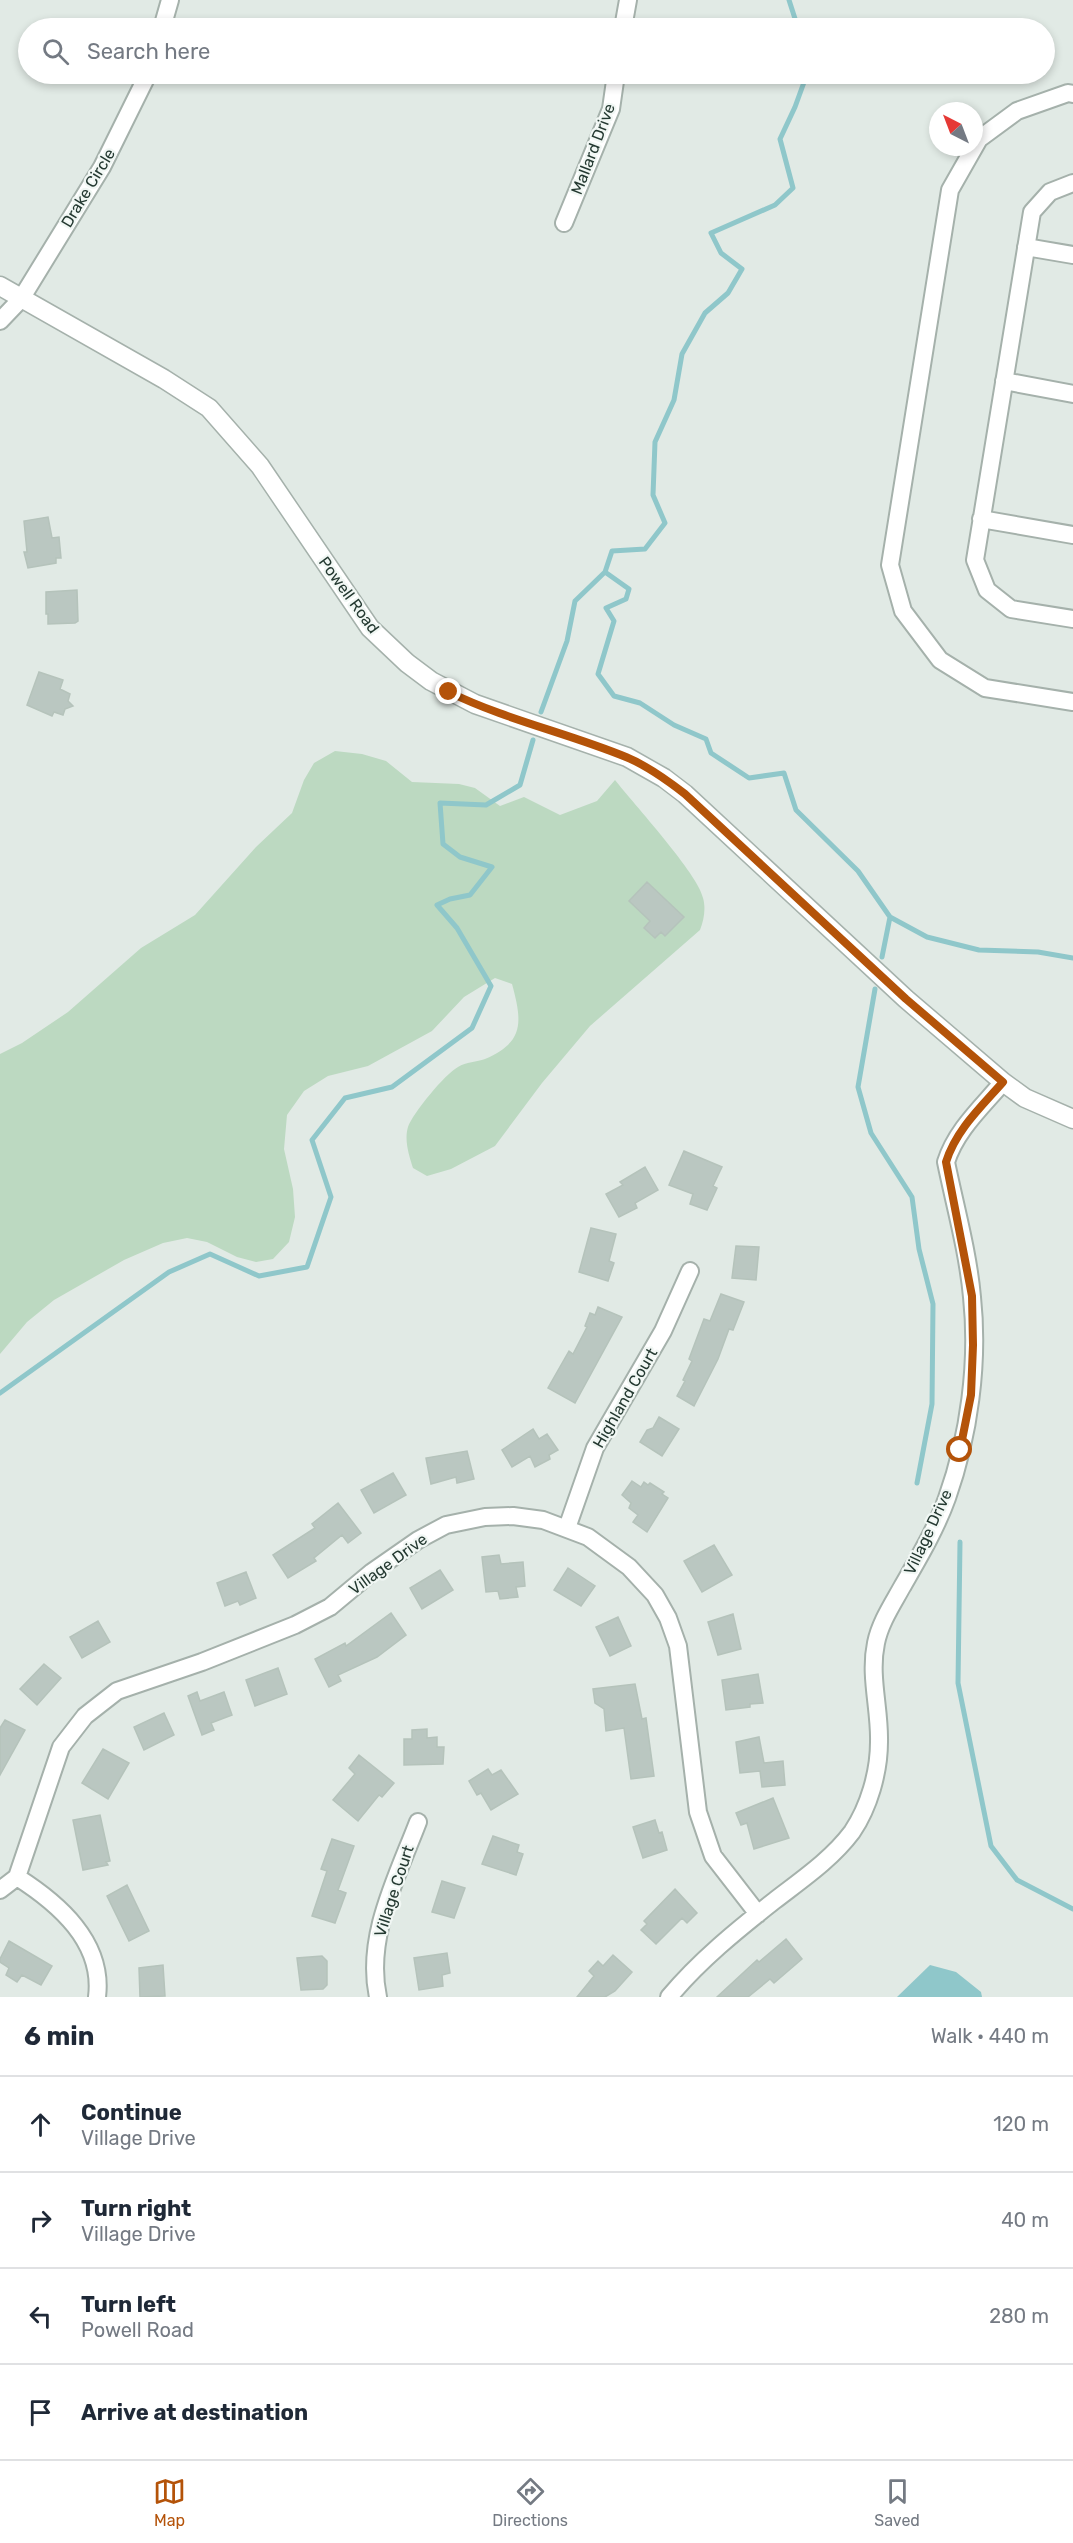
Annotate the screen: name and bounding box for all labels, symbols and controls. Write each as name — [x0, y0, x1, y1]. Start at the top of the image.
search box — [18, 18, 1055, 84]
icon: search — [39, 35, 72, 68]
text: Search here — [87, 38, 210, 65]
street label: Mallard Drive — [567, 101, 619, 197]
north arrow — [929, 102, 983, 156]
street label: Drake Circle — [57, 145, 119, 231]
street label: Powell Road — [315, 553, 383, 637]
route end — [435, 678, 461, 704]
street label: Highland Court — [589, 1345, 661, 1451]
route start — [946, 1436, 972, 1462]
street label: Village Drive — [900, 1486, 956, 1578]
street label: Village Drive — [345, 1529, 431, 1599]
street label: Village Court — [370, 1843, 418, 1939]
text: 6 min — [24, 2021, 94, 2052]
text: Walk · 440 m — [931, 2024, 1049, 2048]
text: Continue — [81, 2099, 182, 2126]
icon: ahead — [24, 2108, 57, 2141]
text: 120 m — [993, 2112, 1049, 2136]
text: Village Drive — [81, 2126, 196, 2150]
text: Turn right — [81, 2195, 191, 2222]
icon: right — [24, 2204, 57, 2237]
text: 40 m — [1001, 2208, 1049, 2232]
text: Village Drive — [81, 2222, 196, 2246]
text: Turn left — [81, 2291, 176, 2318]
icon: left — [24, 2300, 57, 2333]
text: 280 m — [989, 2304, 1049, 2328]
text: Powell Road — [81, 2318, 194, 2342]
icon: arrive — [24, 2396, 57, 2429]
text: Arrive at destination — [81, 2399, 308, 2426]
tab: Map — [153, 2475, 186, 2530]
tab: Directions — [492, 2475, 568, 2530]
tab: Saved — [874, 2475, 920, 2530]

